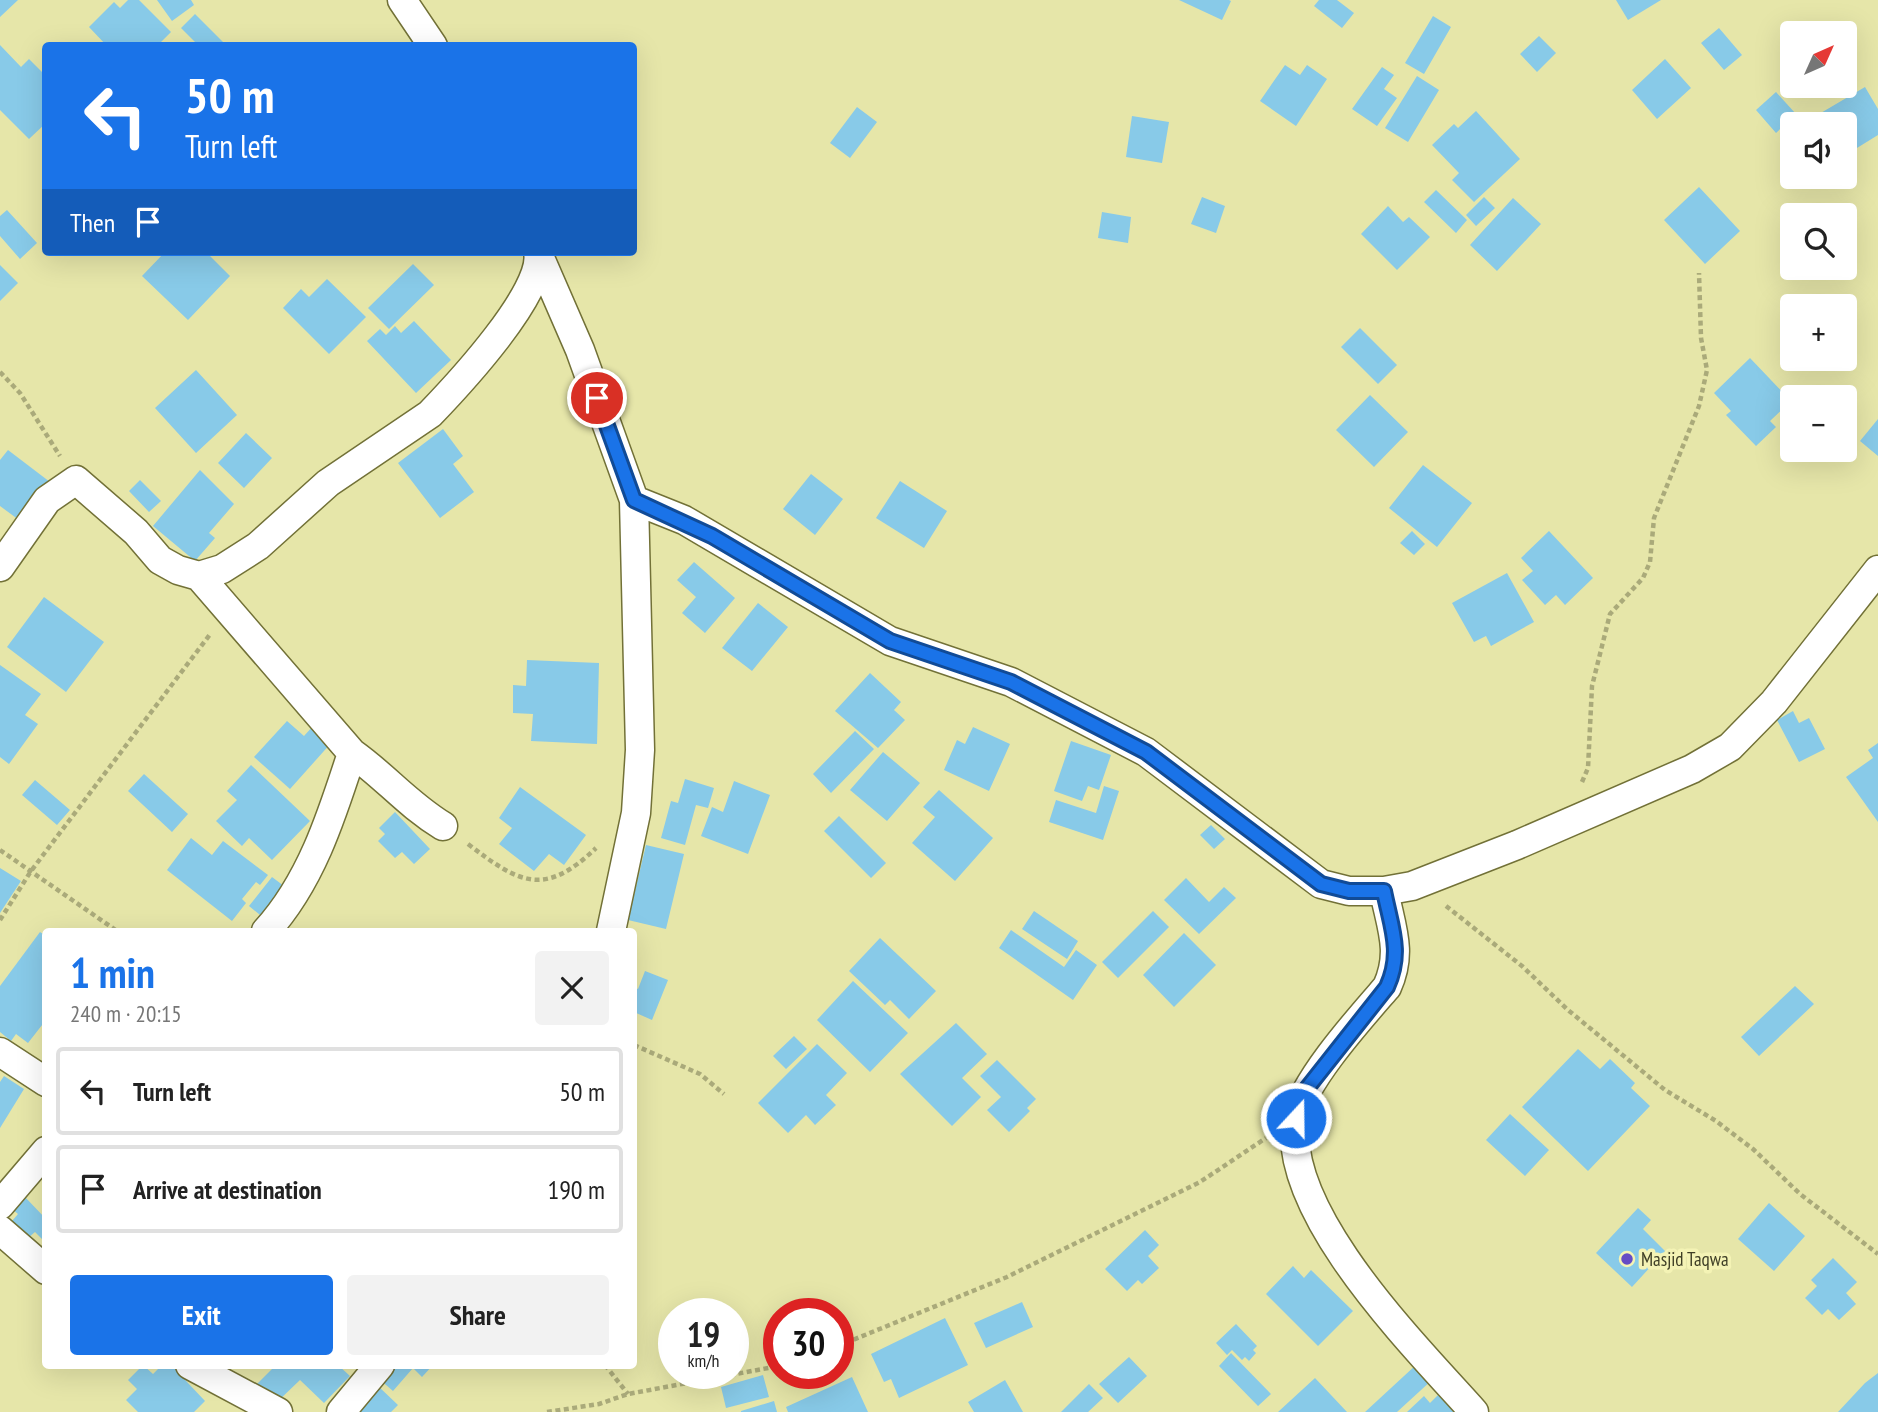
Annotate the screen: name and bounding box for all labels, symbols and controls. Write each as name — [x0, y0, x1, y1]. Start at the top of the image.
north arrow — [1780, 21, 1857, 98]
map controls — [1780, 21, 1857, 462]
text: 50 m — [185, 63, 274, 127]
icon: left — [70, 70, 161, 161]
button: sound — [1780, 112, 1857, 189]
text: Turn left — [185, 125, 277, 167]
icon: arrive — [129, 203, 167, 241]
button: search — [1780, 203, 1857, 280]
text: Then — [70, 206, 115, 239]
button: + — [1780, 294, 1857, 371]
pin — [567, 368, 627, 428]
icon: arrive — [578, 379, 616, 417]
button: − — [1780, 385, 1857, 462]
text: 1 min — [70, 945, 155, 1000]
button: close — [535, 951, 609, 1025]
text: 240 m · 20:15 — [70, 999, 182, 1028]
icon: left — [74, 1072, 112, 1110]
text: Turn left — [133, 1075, 211, 1108]
text: 50 m — [559, 1075, 605, 1108]
position arrow — [1259, 1081, 1333, 1155]
icon: arrive — [74, 1170, 112, 1208]
text: Arrive at destination — [133, 1173, 322, 1206]
text: 190 m — [547, 1173, 605, 1206]
place label: Masjid Taqwa — [1641, 1247, 1729, 1271]
marker: Masjid Taqwa — [1619, 1251, 1635, 1267]
button: Exit — [70, 1275, 333, 1355]
button: Share — [347, 1275, 609, 1355]
speed limit sign: 30 — [763, 1298, 854, 1389]
text: 19 — [687, 1311, 720, 1357]
text: km/h — [688, 1349, 719, 1372]

